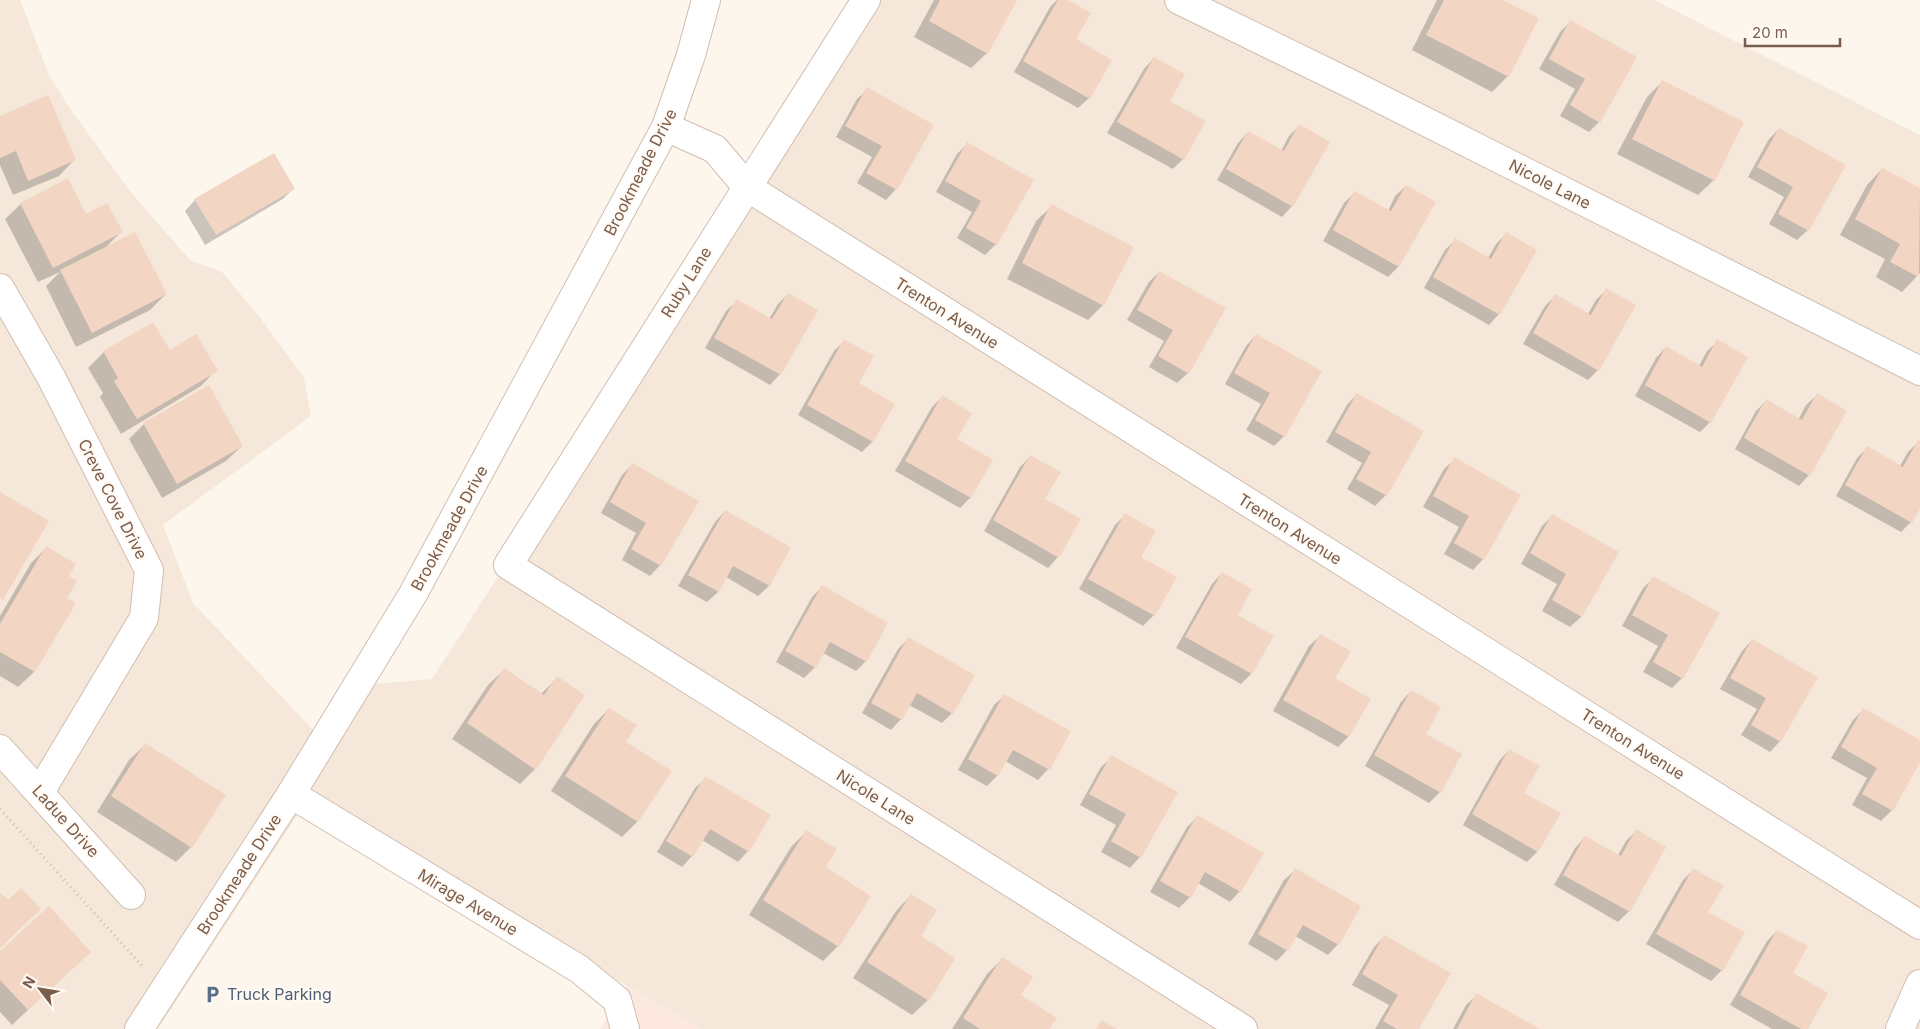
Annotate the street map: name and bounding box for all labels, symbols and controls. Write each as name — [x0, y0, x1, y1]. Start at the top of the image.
scale bar — [1745, 15, 1840, 47]
text: 20 m — [1752, 23, 1788, 42]
street label: Brookmeade Drive — [599, 105, 681, 239]
street label: Nicole Lane — [1506, 155, 1594, 213]
street label: Ruby Lane — [656, 243, 716, 321]
street label: Trenton Avenue — [891, 273, 1003, 353]
street label: Creve Cove Drive — [74, 436, 152, 562]
street label: Brookmeade Drive — [406, 462, 492, 594]
street label: Trenton Avenue — [1234, 489, 1346, 569]
street label: Trenton Avenue — [1577, 704, 1689, 784]
street label: Nicole Lane — [833, 765, 919, 829]
street label: Ladue Drive — [28, 781, 104, 861]
street label: Brookmeade Drive — [192, 810, 286, 938]
street label: Mirage Avenue — [414, 864, 522, 940]
north arrow — [15, 964, 65, 1014]
text: N — [18, 973, 38, 991]
parking icon: Truck Parking — [203, 984, 223, 1004]
place label: Truck Parking — [227, 984, 332, 1004]

